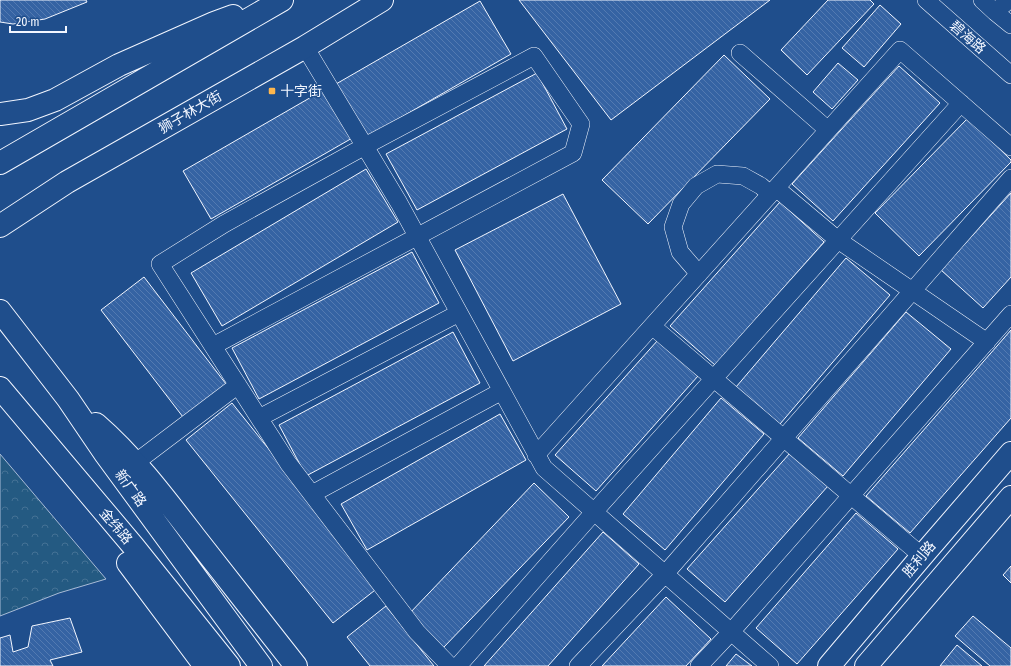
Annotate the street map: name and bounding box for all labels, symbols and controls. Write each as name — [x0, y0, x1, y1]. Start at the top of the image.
scale bar — [10, 8, 66, 34]
text: 20 m — [16, 15, 40, 29]
street label: 碧海路 — [946, 17, 989, 58]
place label: 十字街 — [280, 83, 322, 100]
marker: 十字街 — [267, 86, 277, 96]
street label: 狮子林大街 — [156, 88, 225, 137]
street label: 新广路 — [111, 466, 150, 510]
street label: 金纬路 — [96, 505, 136, 548]
street label: 胜利路 — [899, 538, 939, 581]

